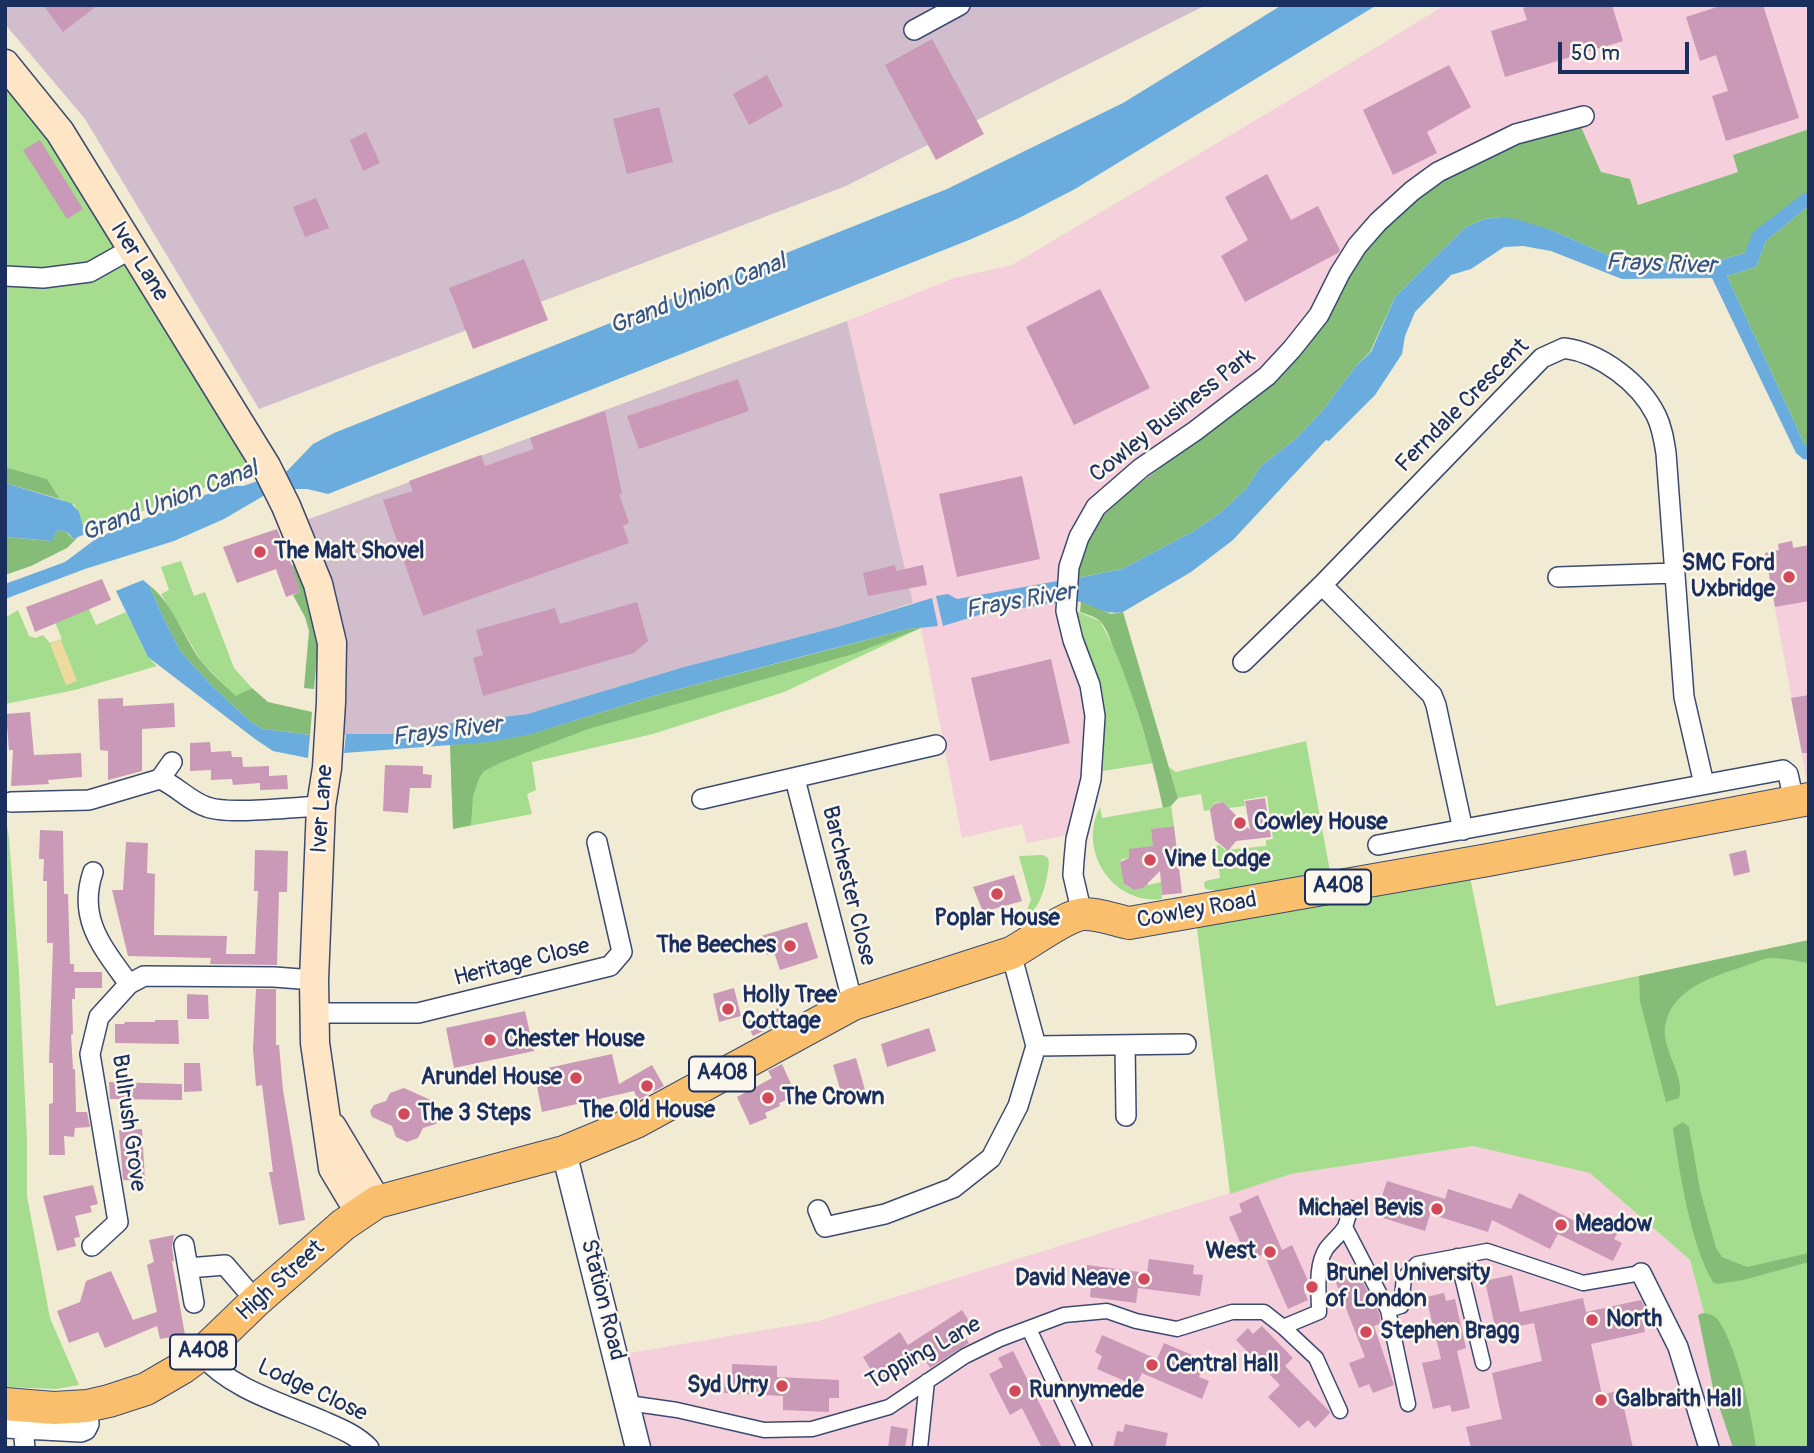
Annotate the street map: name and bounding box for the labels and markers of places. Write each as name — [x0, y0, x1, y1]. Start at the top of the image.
place label: The Malt Shovel — [274, 538, 425, 566]
marker: The Malt Shovel — [252, 544, 268, 560]
place label: SMC Ford Uxbridge — [1682, 550, 1775, 604]
marker: SMC Ford Uxbridge — [1781, 569, 1797, 585]
place label: Cowley House — [1254, 809, 1388, 837]
marker: Cowley House — [1232, 815, 1248, 831]
place label: Vine Lodge — [1164, 846, 1270, 874]
marker: Vine Lodge — [1142, 852, 1158, 868]
marker: Poplar House — [989, 886, 1005, 902]
place label: Poplar House — [934, 905, 1060, 933]
place label: The Beeches — [656, 932, 776, 960]
marker: The Beeches — [782, 938, 798, 954]
place label: Holly Tree Cottage — [742, 982, 837, 1036]
marker: Holly Tree Cottage — [720, 1001, 736, 1017]
place label: Chester House — [504, 1026, 645, 1054]
marker: Chester House — [482, 1032, 498, 1048]
place label: Arundel House — [421, 1064, 562, 1092]
marker: Arundel House — [568, 1070, 584, 1086]
marker: The Old House — [639, 1078, 655, 1094]
place label: The Crown — [782, 1084, 884, 1112]
marker: The Crown — [760, 1090, 776, 1106]
place label: The Old House — [579, 1097, 715, 1125]
place label: The 3 Steps — [418, 1100, 531, 1128]
marker: The 3 Steps — [396, 1106, 412, 1122]
place label: Michael Bevis — [1298, 1195, 1423, 1223]
marker: Michael Bevis — [1429, 1201, 1445, 1217]
place label: Meadow — [1575, 1211, 1652, 1239]
marker: Meadow — [1553, 1217, 1569, 1233]
place label: West — [1205, 1238, 1256, 1266]
marker: West — [1262, 1244, 1278, 1260]
place label: Brunel University of London — [1326, 1260, 1490, 1314]
place label: David Neave — [1015, 1265, 1130, 1293]
marker: David Neave — [1136, 1271, 1152, 1287]
marker: Brunel University of London — [1304, 1279, 1320, 1295]
place label: North — [1606, 1306, 1662, 1334]
marker: North — [1584, 1312, 1600, 1328]
place label: Stephen Bragg — [1380, 1318, 1520, 1346]
marker: Stephen Bragg — [1358, 1324, 1374, 1340]
place label: Central Hall — [1166, 1351, 1279, 1379]
marker: Central Hall — [1144, 1357, 1160, 1373]
place label: Syd Urry — [687, 1372, 768, 1400]
place label: Runnymede — [1029, 1377, 1144, 1405]
marker: Syd Urry — [774, 1378, 790, 1394]
marker: Runnymede — [1007, 1383, 1023, 1399]
place label: Galbraith Hall — [1615, 1386, 1742, 1414]
marker: Galbraith Hall — [1593, 1392, 1609, 1408]

